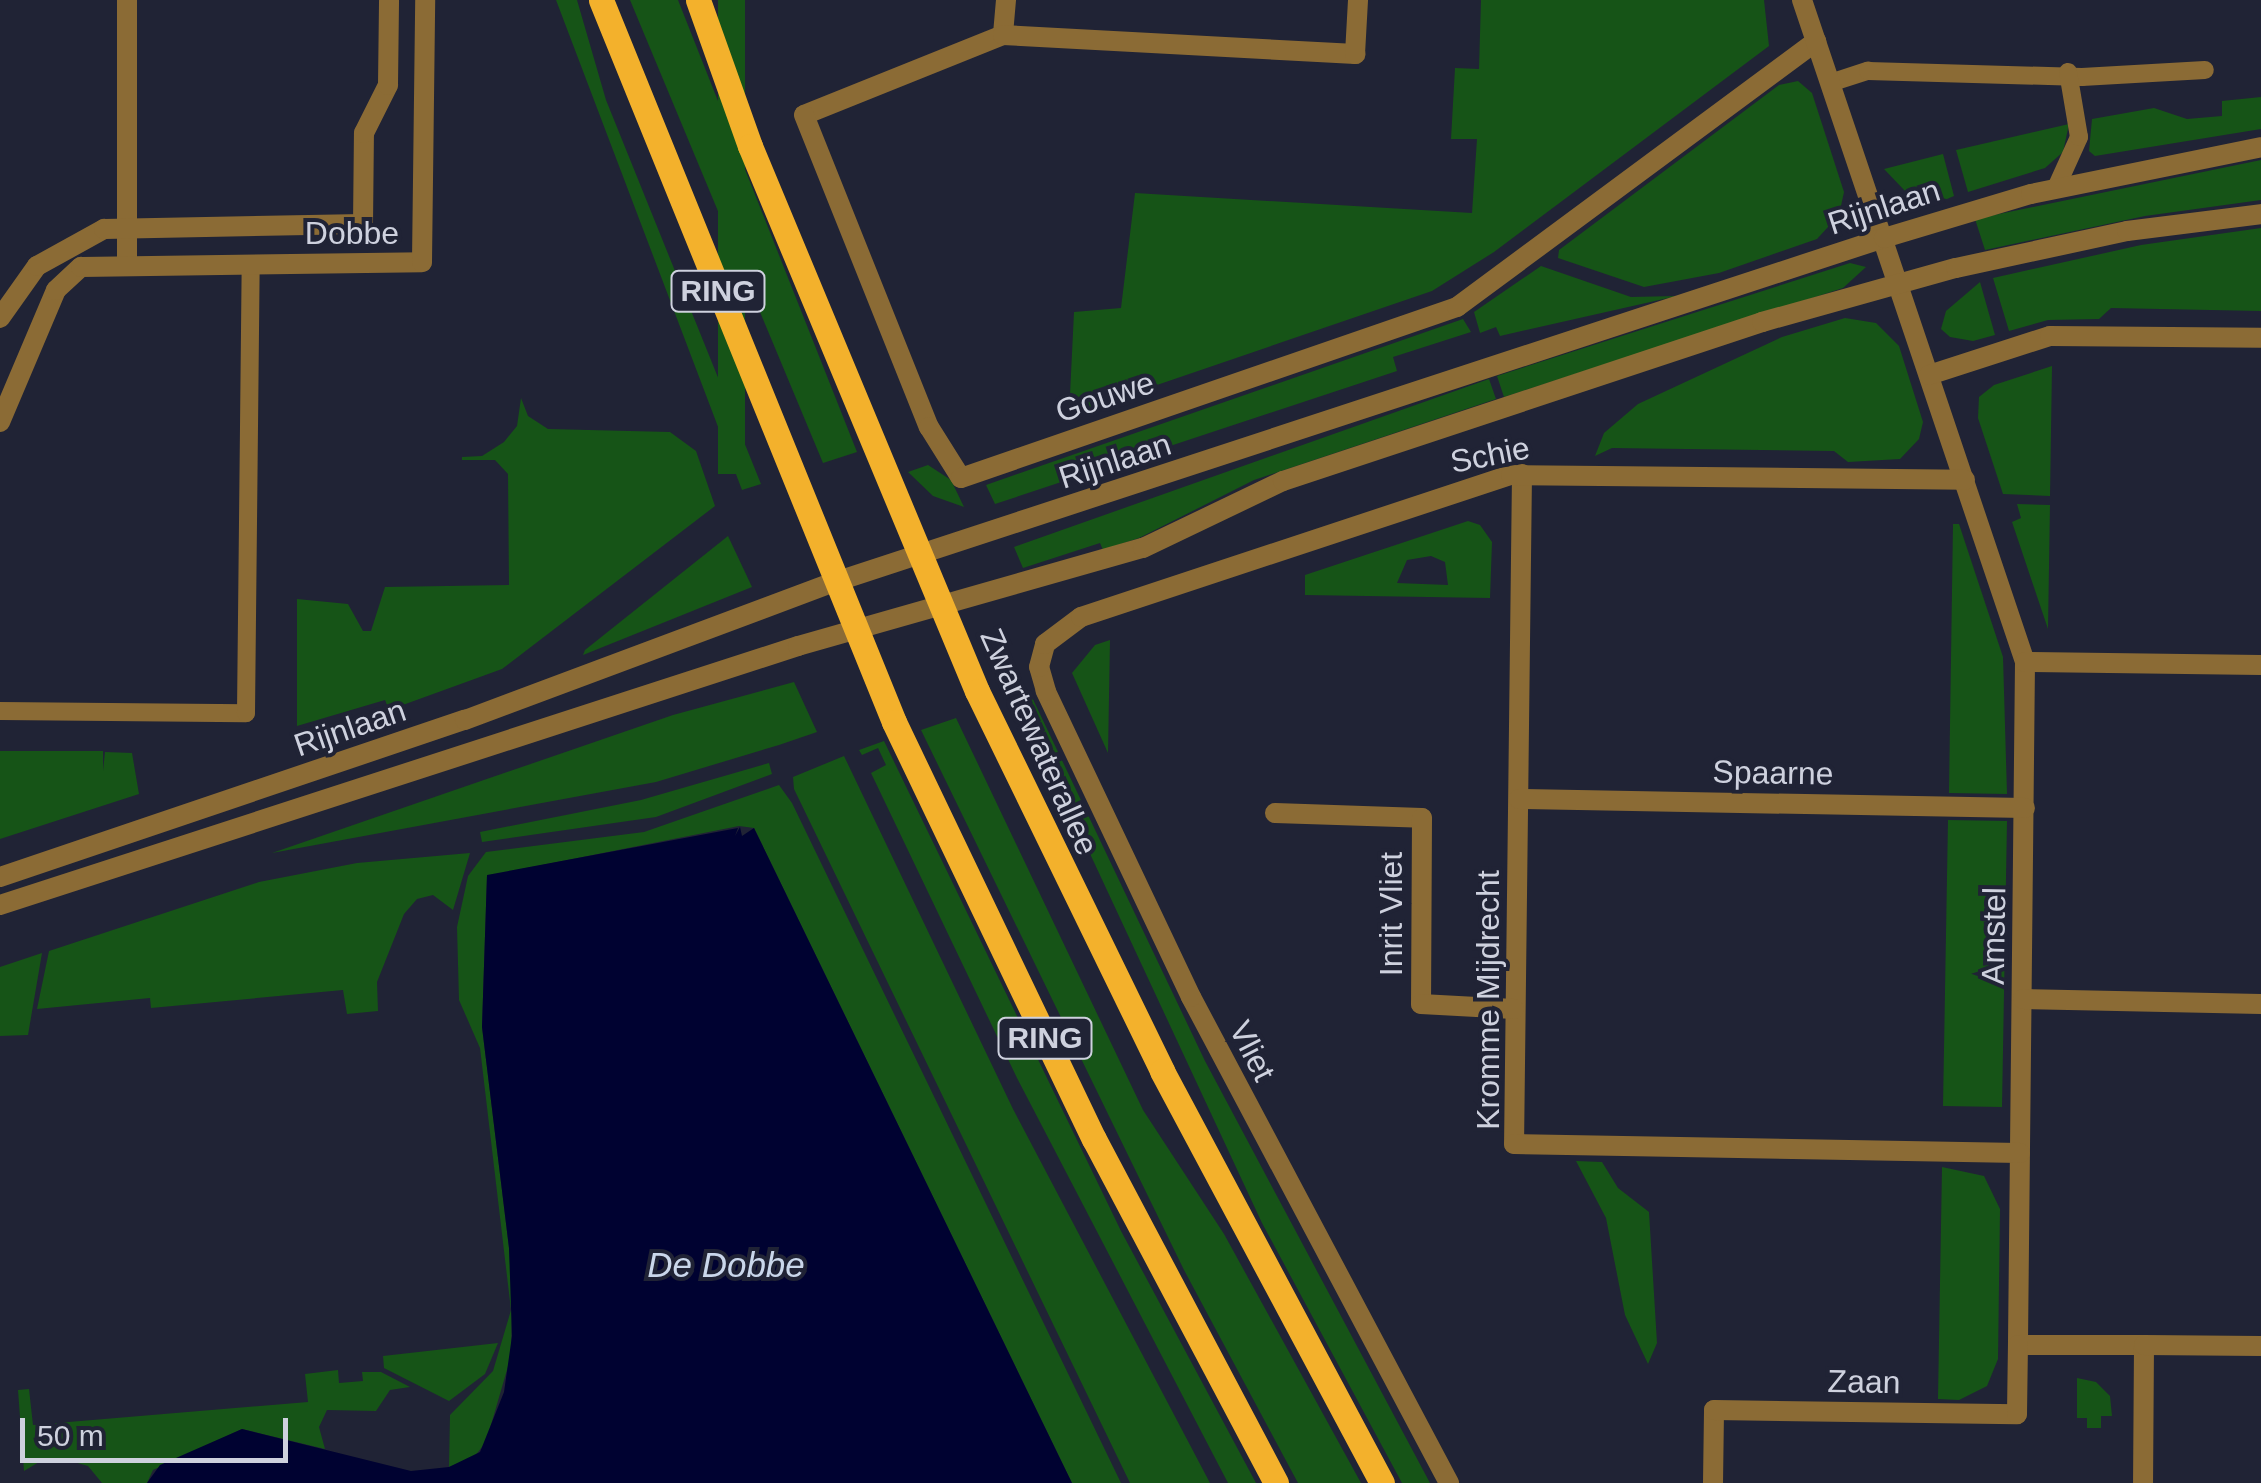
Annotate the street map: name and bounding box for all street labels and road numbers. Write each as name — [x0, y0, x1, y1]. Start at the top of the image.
street label: Rijnlaan — [1823, 171, 1945, 243]
street label: Dobbe — [305, 214, 399, 252]
road number: RING — [670, 266, 766, 316]
street label: Gouwe — [1051, 363, 1159, 431]
street label: Rijnlaan — [1054, 425, 1176, 497]
street label: Schie — [1447, 429, 1533, 481]
street label: Zwartewaterallee — [972, 623, 1106, 861]
street label: Rijnlaan — [289, 691, 411, 765]
street label: Spaarne — [1712, 753, 1834, 793]
street label: Inrit Vliet — [1372, 852, 1410, 976]
street label: Kromme Mijdrecht — [1469, 870, 1507, 1130]
street label: Amstel — [1974, 887, 2014, 985]
road number: RING — [998, 1013, 1092, 1063]
street label: Vliet — [1221, 1015, 1283, 1087]
street label: Zaan — [1827, 1362, 1901, 1402]

